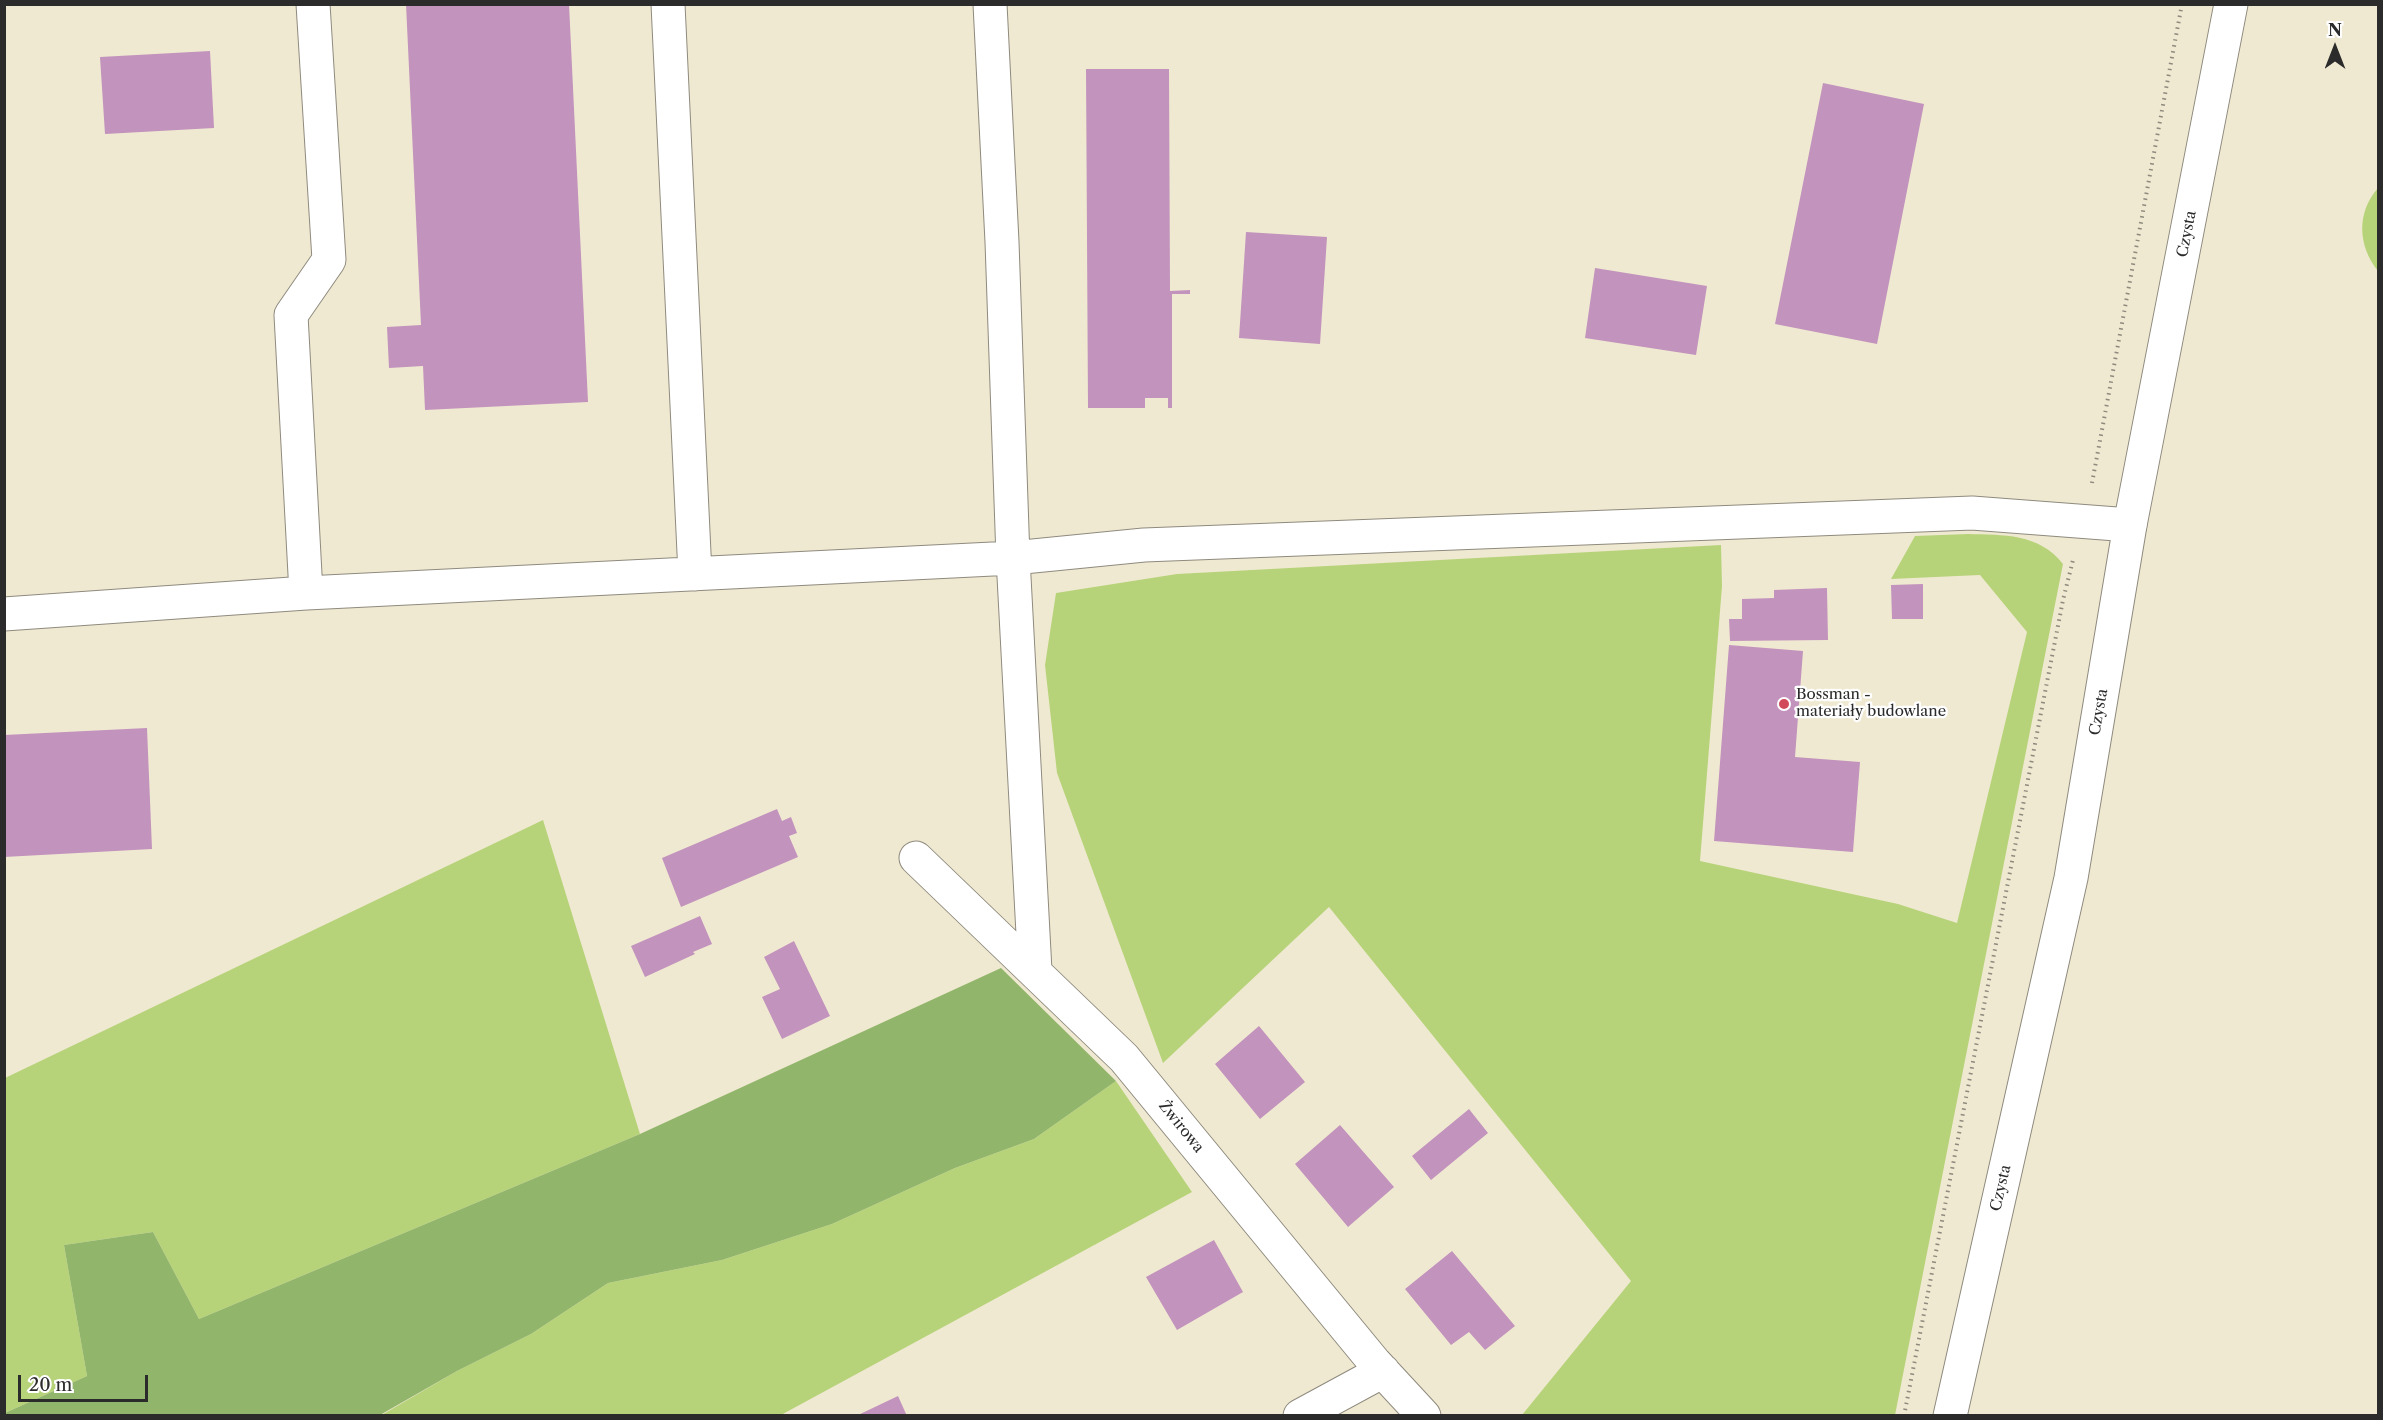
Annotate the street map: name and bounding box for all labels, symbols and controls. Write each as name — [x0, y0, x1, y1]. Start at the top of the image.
north arrow — [2305, 18, 2365, 78]
text: N — [2328, 20, 2342, 40]
street label: Czysta — [2174, 209, 2200, 259]
place label: Bossman - materiały budowlane — [1796, 686, 1946, 721]
street label: Czysta — [2086, 687, 2112, 737]
marker: Bossman - materiały budowlane — [1777, 697, 1791, 711]
street label: Żwirowa — [1155, 1097, 1207, 1157]
street label: Czysta — [1987, 1163, 2015, 1213]
scale bar — [21, 1363, 152, 1401]
text: 20 m — [29, 1374, 72, 1396]

